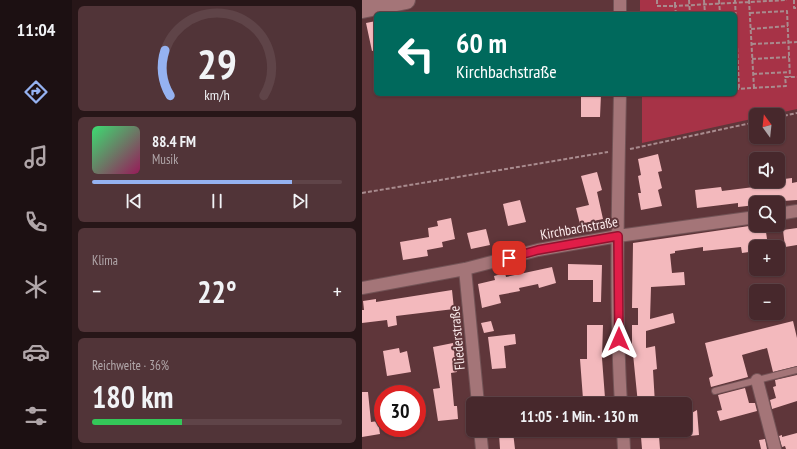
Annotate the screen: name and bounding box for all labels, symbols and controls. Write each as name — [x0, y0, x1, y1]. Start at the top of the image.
text: 11:04 — [17, 18, 55, 41]
text: 60 m — [456, 24, 507, 61]
icon: left — [390, 28, 442, 80]
text: 29 — [197, 37, 237, 90]
text: Kirchbachstraße — [456, 60, 557, 83]
icon: directions — [22, 78, 50, 106]
text: km/h — [204, 85, 230, 104]
north arrow — [749, 108, 785, 144]
map controls — [749, 108, 785, 320]
text: 88.4 FM — [152, 132, 196, 151]
icon: music — [22, 143, 50, 171]
text: Musik — [152, 151, 178, 168]
button: sound — [749, 152, 785, 188]
icon: previous — [123, 190, 145, 212]
icon: pause — [206, 190, 228, 212]
icon: next — [289, 190, 311, 212]
button: search — [749, 196, 785, 232]
icon: phone — [22, 208, 50, 236]
street label: Kirchbachstraße — [539, 212, 619, 244]
button: + — [749, 240, 785, 276]
pin — [492, 241, 526, 275]
icon: arrive — [498, 247, 520, 269]
text: Klima — [92, 252, 118, 269]
text: 22° — [197, 272, 237, 311]
icon: climate — [22, 273, 50, 301]
text: − — [92, 277, 101, 305]
text: + — [333, 277, 342, 305]
button: − — [749, 284, 785, 320]
street label: Fliederstraße — [445, 305, 469, 371]
position arrow — [598, 318, 640, 360]
icon: car — [22, 338, 50, 366]
text: Reichweite · 36% — [92, 357, 169, 374]
text: 180 km — [92, 377, 173, 416]
speed limit sign: 30 — [374, 385, 426, 437]
icon: filters — [22, 402, 50, 430]
text: 11:05 · 1 Min. · 130 m — [520, 407, 638, 426]

